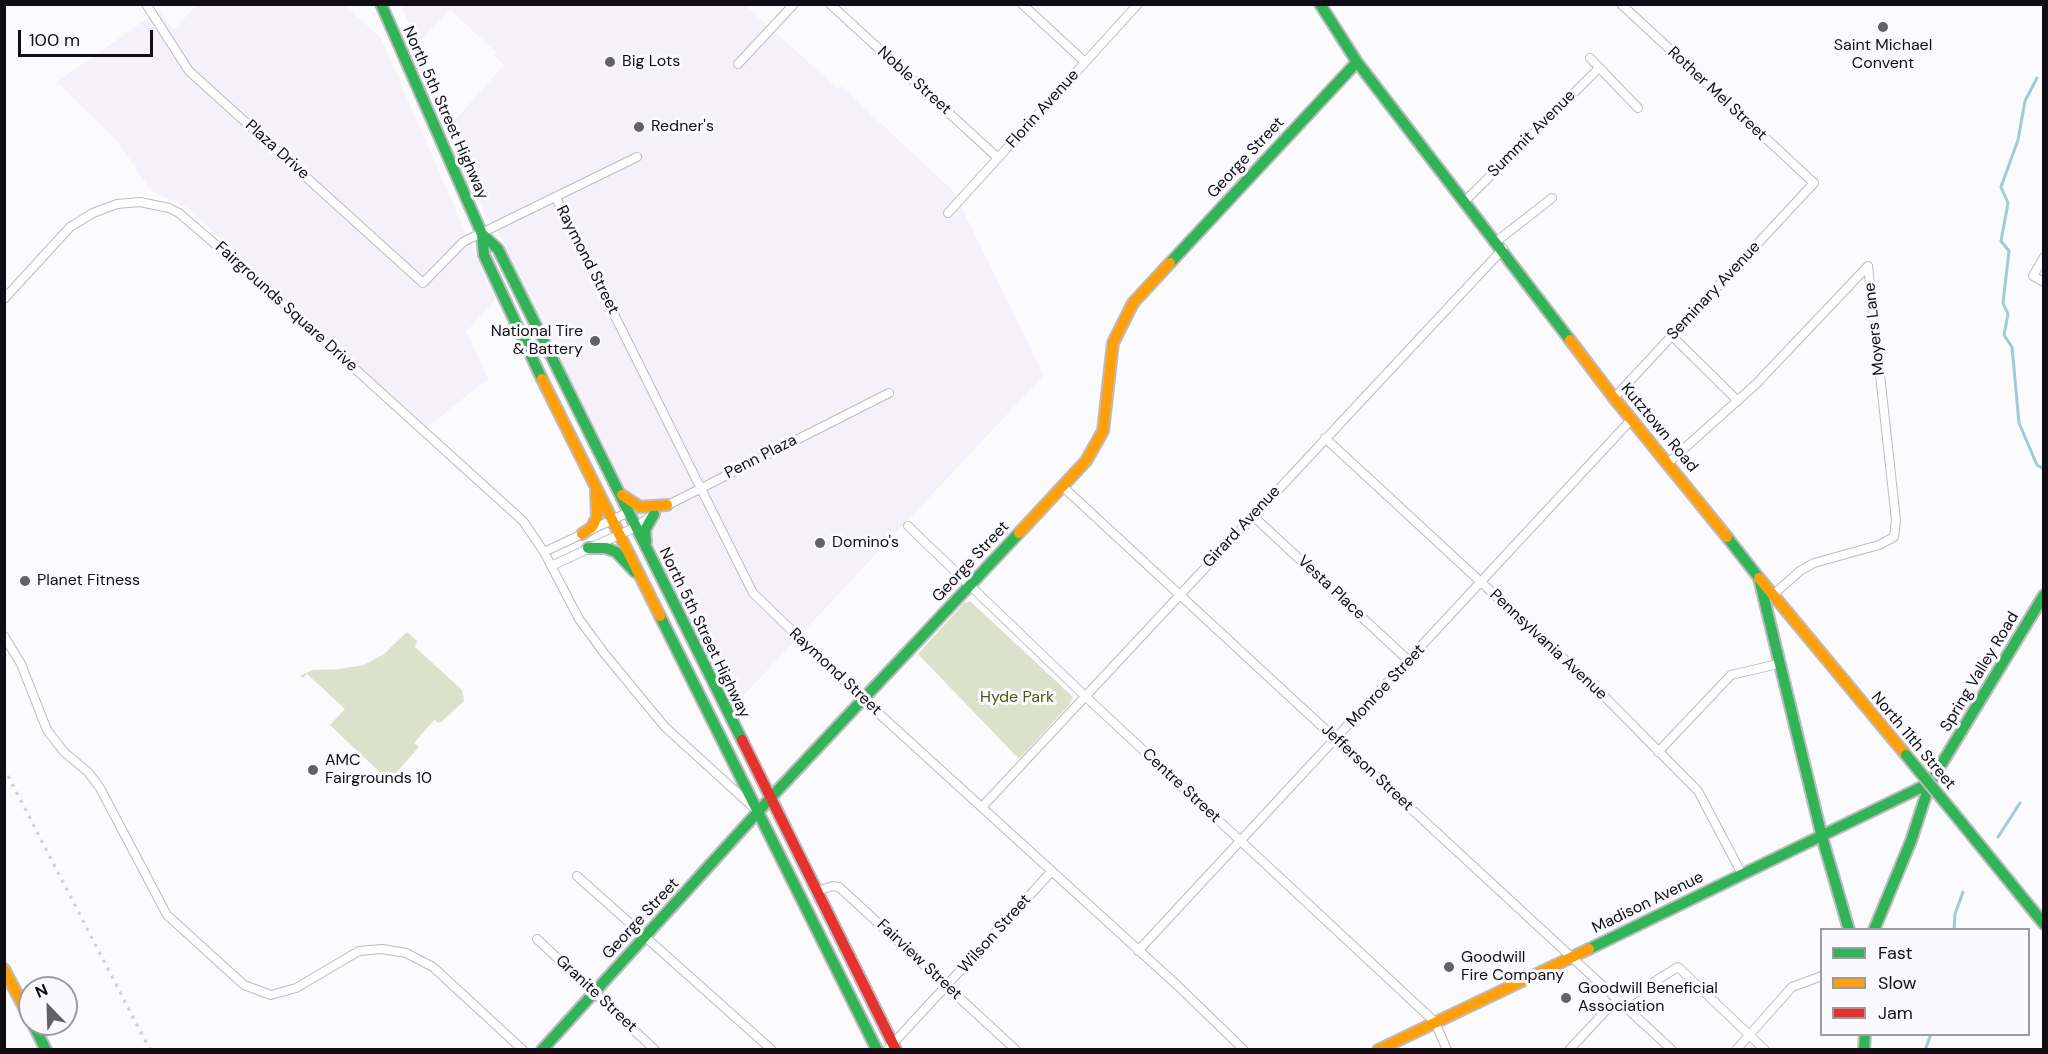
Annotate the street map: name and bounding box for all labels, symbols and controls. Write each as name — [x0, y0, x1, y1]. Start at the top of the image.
scale bar — [21, 18, 156, 56]
marker: Saint Michael Convent — [1876, 20, 1890, 34]
street label: North 5th Street Highway — [398, 23, 492, 203]
text: 100 m — [29, 28, 80, 52]
place label: Saint Michael Convent — [1834, 36, 1932, 74]
street label: Noble Street — [873, 43, 955, 119]
street label: Rother Mel Street — [1663, 43, 1771, 145]
place label: Big Lots — [622, 52, 680, 72]
marker: Big Lots — [603, 55, 617, 69]
street label: Florin Avenue — [1003, 66, 1083, 152]
street label: Summit Avenue — [1484, 86, 1580, 182]
street label: George Street — [1204, 114, 1288, 202]
street label: Plaza Drive — [241, 116, 313, 184]
place label: Redner's — [651, 117, 714, 137]
marker: Redner's — [632, 120, 646, 134]
street label: Raymond Street — [551, 203, 623, 317]
street label: Fairgrounds Square Drive — [211, 238, 361, 376]
street label: Seminary Avenue — [1663, 238, 1765, 344]
street label: Moyers Lane — [1861, 282, 1889, 376]
place label: National Tire & Battery — [491, 322, 583, 360]
marker: National Tire & Battery — [588, 334, 602, 348]
street label: Kutztown Road — [1616, 380, 1702, 476]
street label: Penn Plaza — [722, 431, 800, 483]
street label: Girard Avenue — [1199, 482, 1285, 572]
street label: George Street — [929, 518, 1013, 606]
place label: Domino's — [832, 533, 899, 553]
marker: Domino's — [813, 536, 827, 550]
street label: North 5th Street Highway — [654, 545, 754, 721]
street label: Vesta Place — [1293, 552, 1369, 624]
place label: Planet Fitness — [37, 571, 140, 591]
marker: Planet Fitness — [18, 574, 32, 588]
street label: Pennsylvania Avenue — [1485, 586, 1611, 704]
street label: Spring Valley Road — [1937, 609, 2023, 735]
street label: Raymond Street — [785, 624, 885, 720]
street label: Monroe Street — [1343, 641, 1429, 731]
park label: Hyde Park — [980, 688, 1054, 708]
street label: North 11th Street — [1867, 688, 1959, 794]
street label: Jefferson Street — [1317, 720, 1417, 816]
street label: Centre Street — [1138, 745, 1224, 827]
place label: AMC Fairgrounds 10 — [325, 751, 432, 789]
marker: AMC Fairgrounds 10 — [306, 763, 320, 777]
street label: Madison Avenue — [1589, 868, 1707, 938]
street label: George Street — [599, 875, 683, 963]
street label: Wilson Street — [955, 891, 1035, 977]
street label: Fairview Street — [872, 916, 966, 1004]
legend — [1820, 928, 2030, 1036]
text: Fast — [1878, 941, 1913, 965]
place label: Goodwill Fire Company — [1461, 948, 1564, 986]
street label: Granite Street — [551, 951, 641, 1037]
marker: Goodwill Fire Company — [1442, 960, 1456, 974]
text: Slow — [1878, 971, 1917, 995]
north arrow — [18, 976, 78, 1036]
text: N — [32, 979, 51, 1003]
place label: Goodwill Beneficial Association — [1578, 979, 1718, 1017]
marker: Goodwill Beneficial Association — [1559, 991, 1573, 1005]
text: Jam — [1878, 1001, 1913, 1025]

